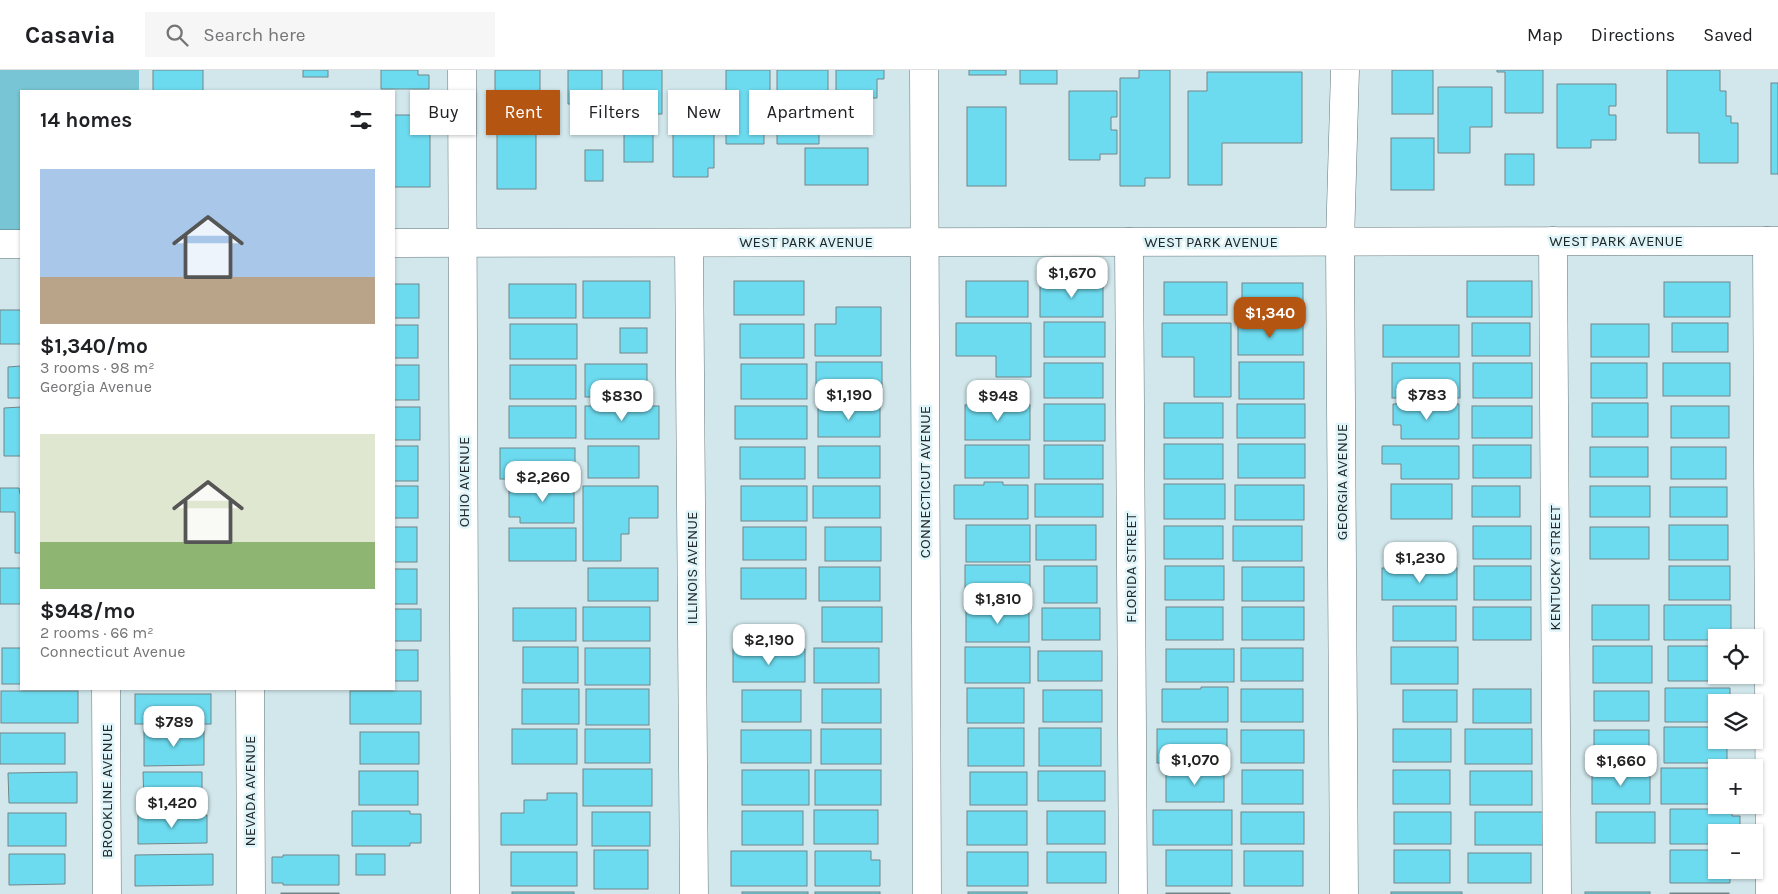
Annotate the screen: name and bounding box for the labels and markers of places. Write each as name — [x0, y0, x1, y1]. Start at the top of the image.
pin: $1,670 — [1031, 256, 1113, 299]
pin: $1,340 — [1229, 296, 1311, 339]
pin: $1,190 — [808, 378, 890, 421]
pin: $783 — [1397, 378, 1457, 421]
pin: $830 — [592, 380, 652, 422]
pin: $948 — [968, 380, 1028, 422]
pin: $2,260 — [502, 460, 584, 503]
pin: $1,230 — [1379, 542, 1461, 584]
pin: $1,810 — [957, 582, 1039, 625]
pin: $2,190 — [728, 624, 810, 666]
pin: $789 — [144, 706, 204, 748]
pin: $1,070 — [1154, 744, 1236, 786]
pin: $1,660 — [1580, 744, 1662, 787]
pin: $1,420 — [131, 786, 213, 829]

